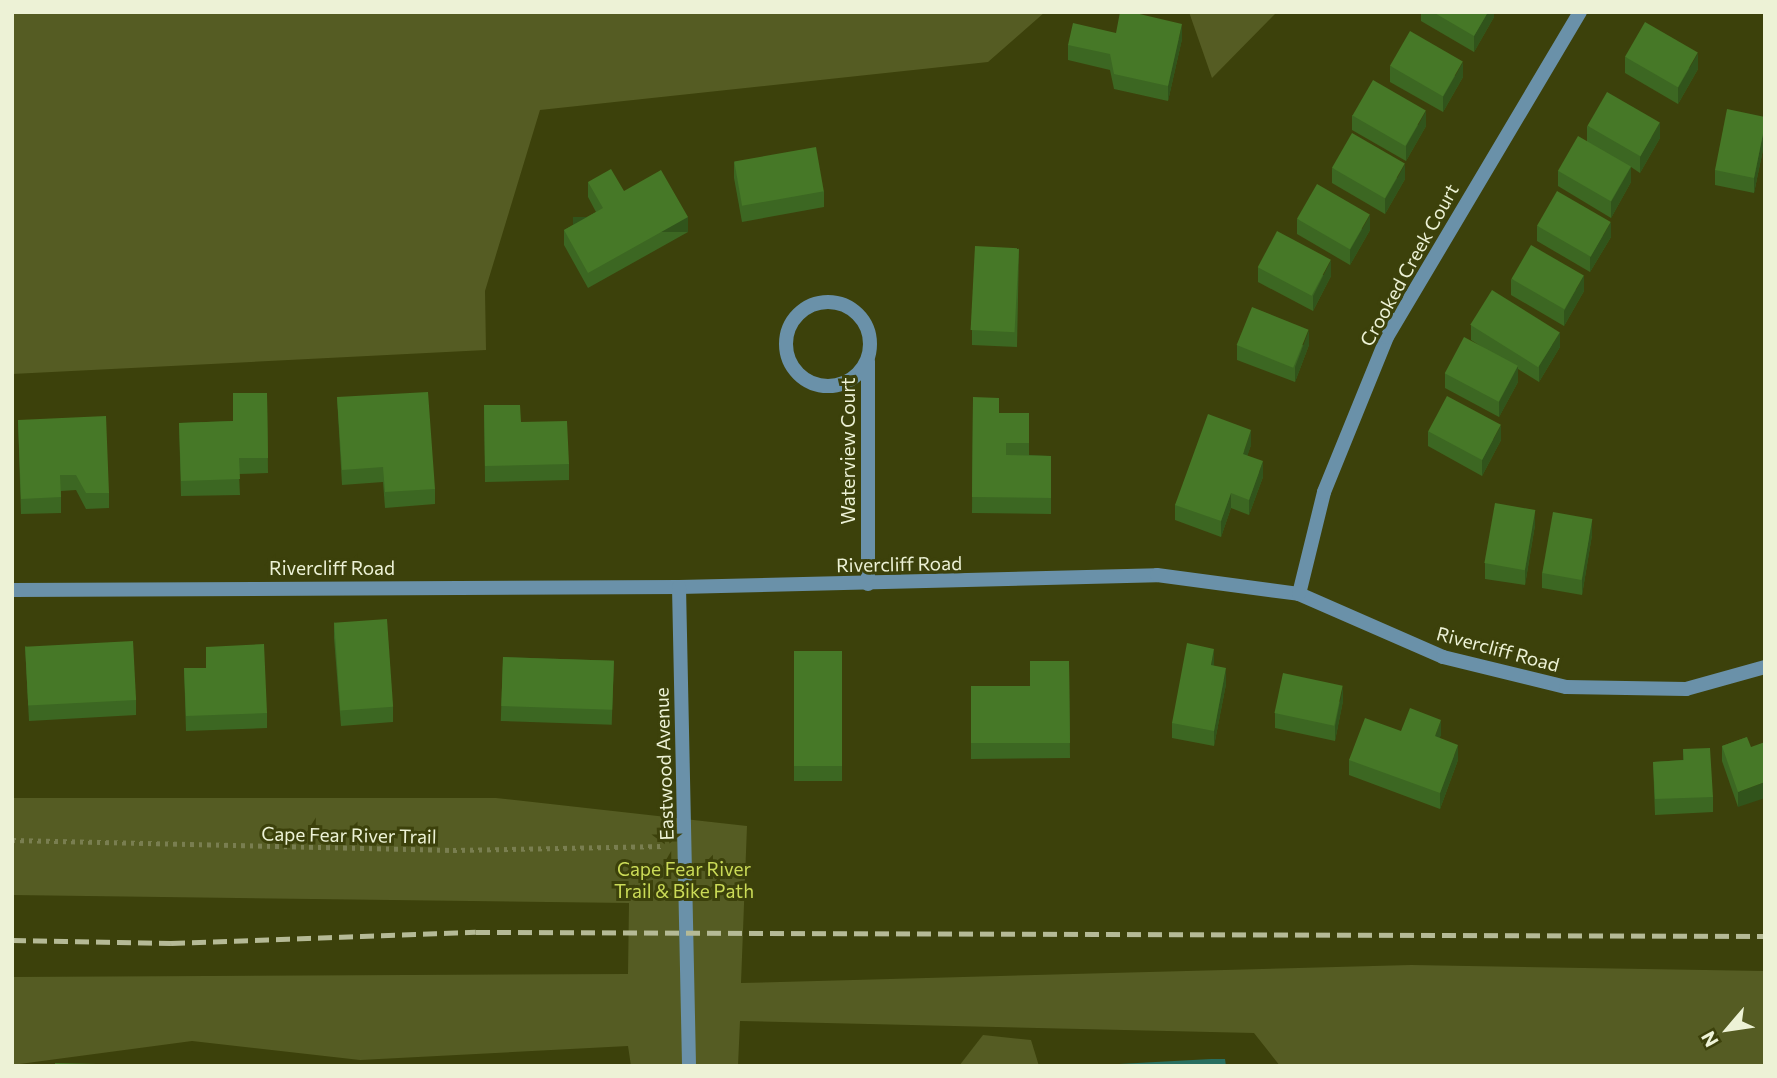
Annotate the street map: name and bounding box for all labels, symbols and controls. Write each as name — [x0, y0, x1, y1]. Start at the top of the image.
street label: Crooked Creek Court — [1355, 180, 1463, 350]
street label: Waterview Court — [837, 377, 859, 525]
street label: Rivercliff Road — [836, 552, 962, 576]
street label: Rivercliff Road — [269, 557, 395, 579]
street label: Rivercliff Road — [1434, 622, 1562, 676]
street label: Eastwood Avenue — [650, 687, 678, 841]
street label: Cape Fear River Trail — [261, 822, 437, 848]
park label: Cape Fear River Trail & Bike Path — [614, 858, 754, 902]
north arrow — [1693, 994, 1763, 1064]
text: N — [1696, 1028, 1723, 1051]

